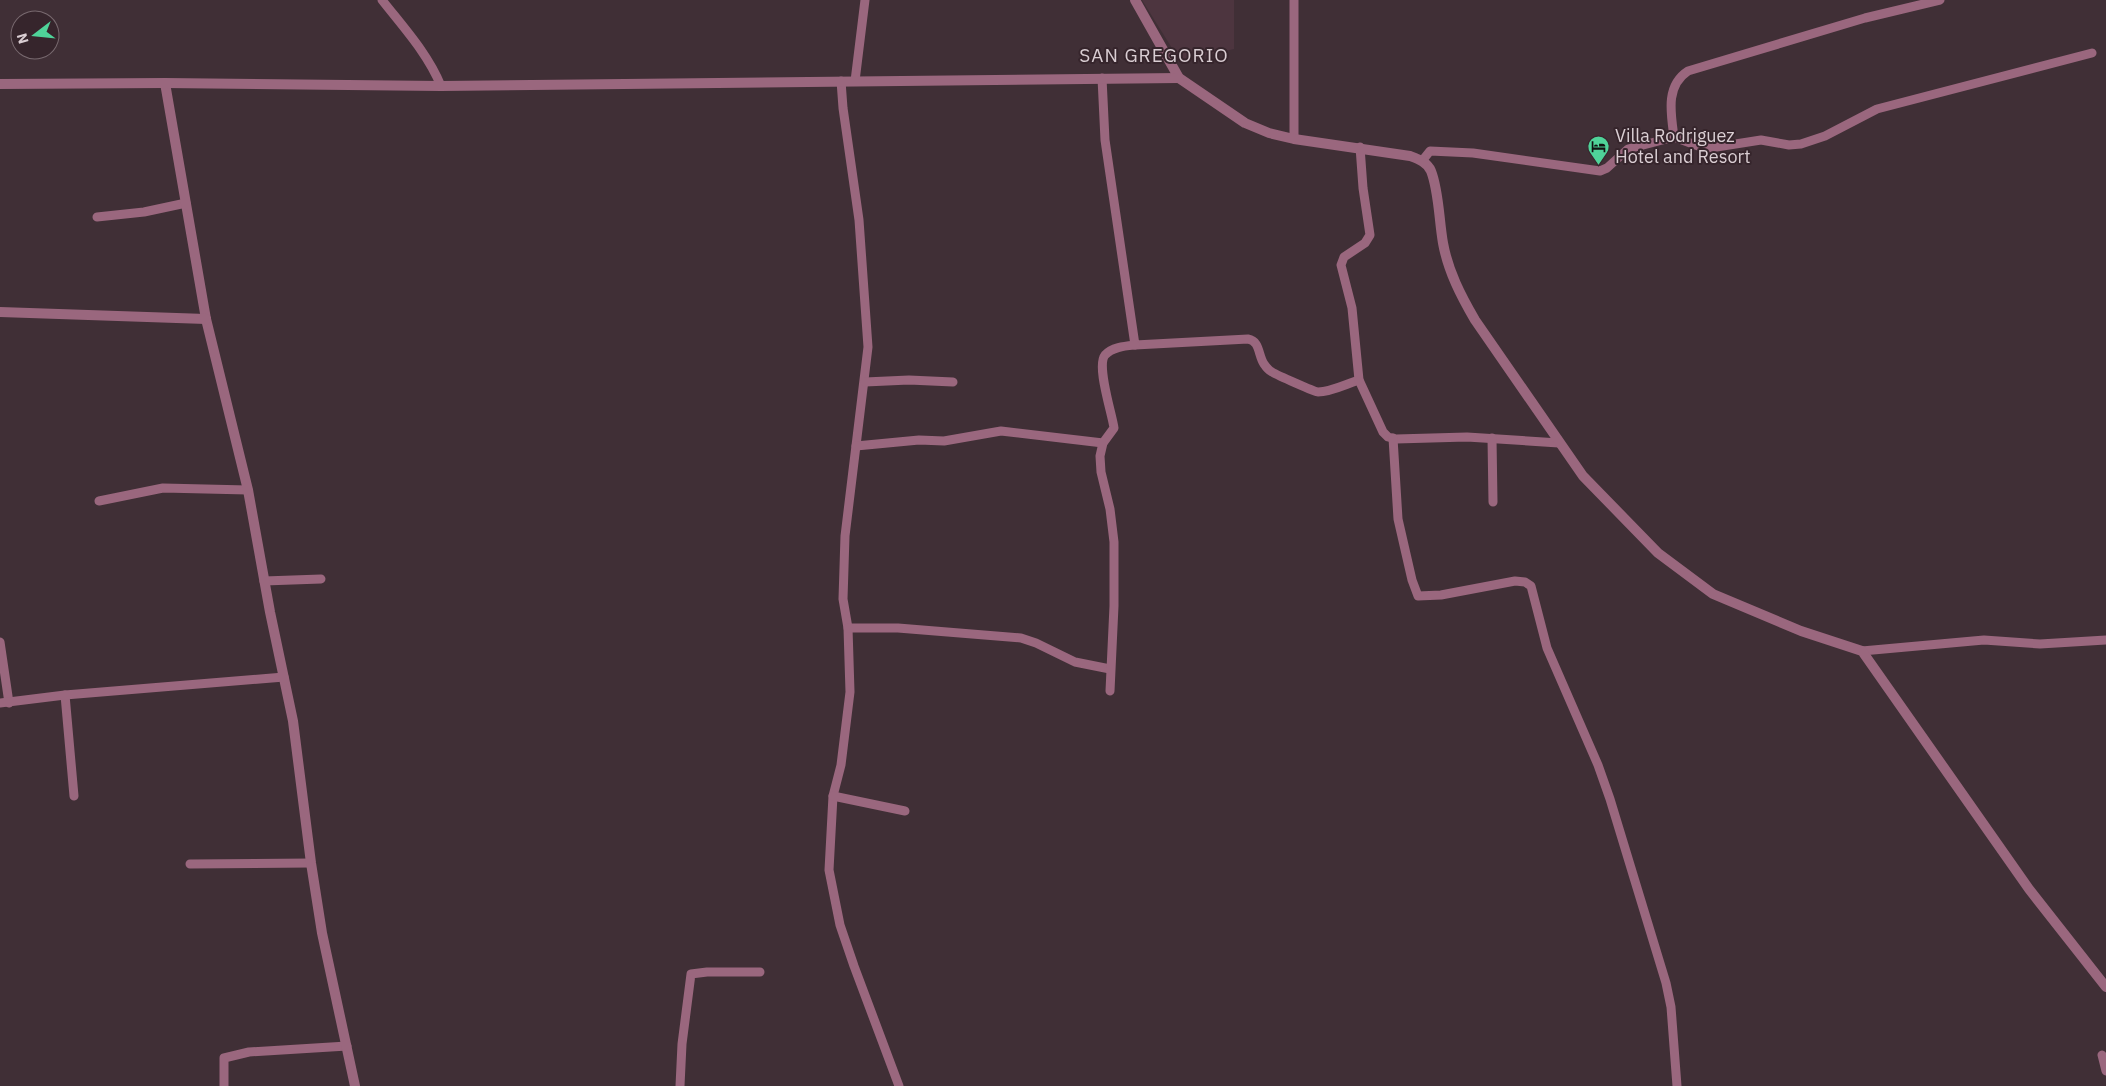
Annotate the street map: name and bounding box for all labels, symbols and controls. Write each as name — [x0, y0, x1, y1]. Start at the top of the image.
north arrow — [10, 10, 60, 60]
text: N — [12, 31, 33, 46]
district label: SAN GREGORIO — [1079, 43, 1229, 67]
place label: Villa Rodriguez Hotel and Resort — [1615, 124, 1751, 168]
hotel icon: Villa Rodriguez Hotel and Resort — [1587, 134, 1611, 165]

